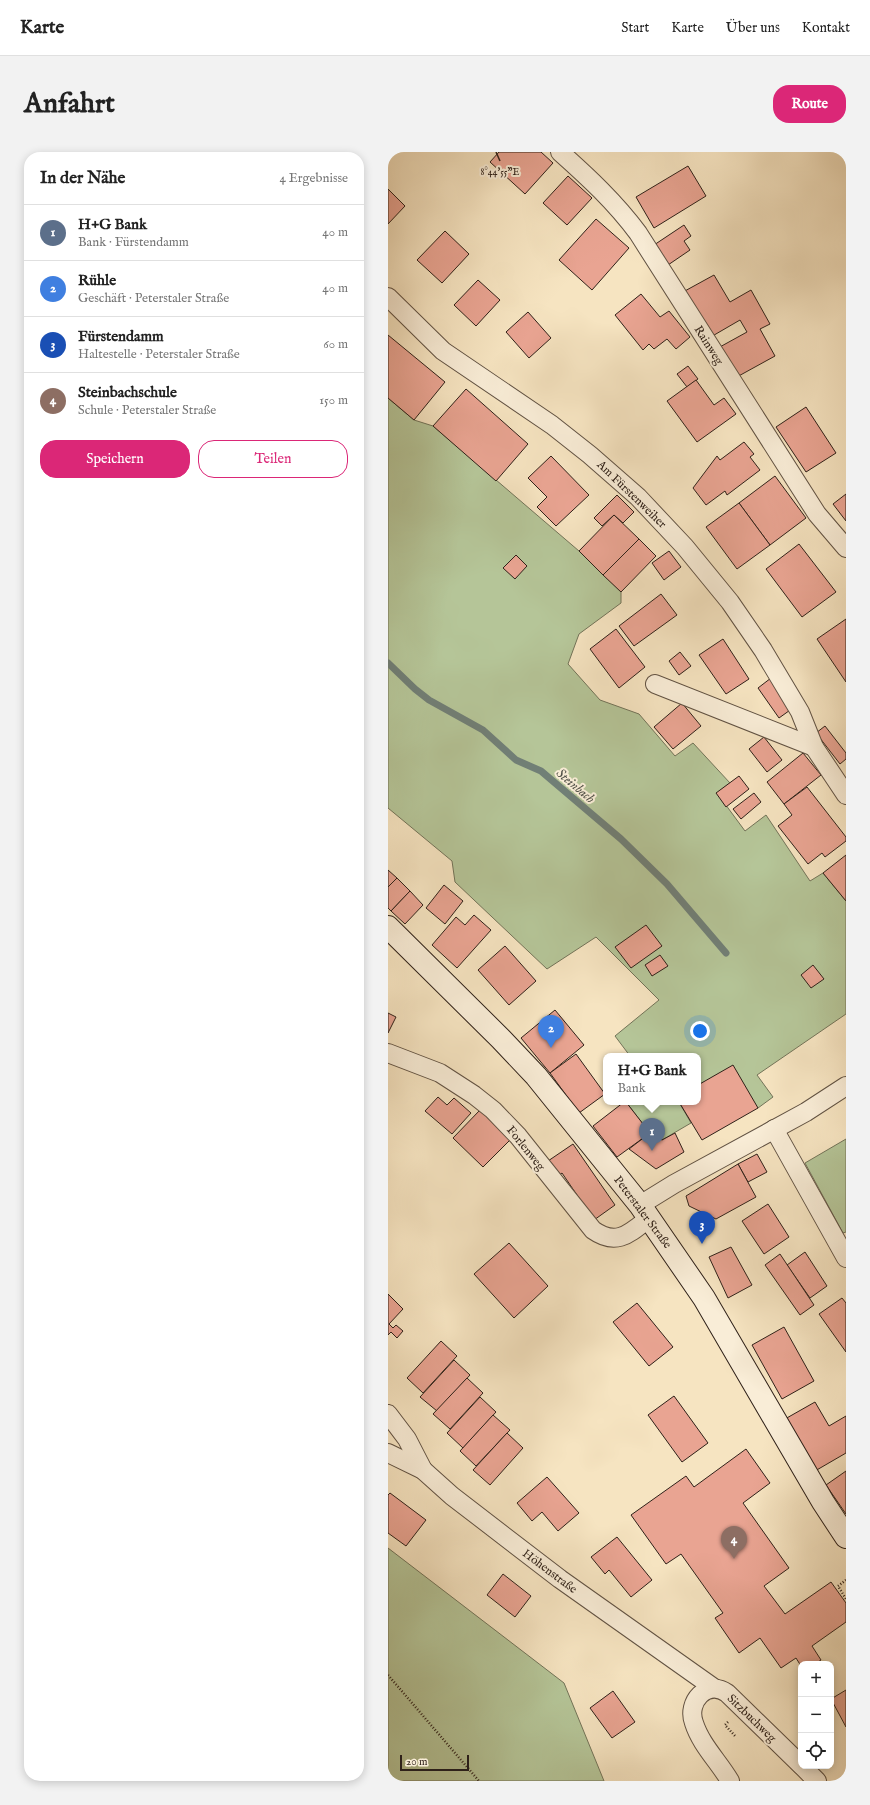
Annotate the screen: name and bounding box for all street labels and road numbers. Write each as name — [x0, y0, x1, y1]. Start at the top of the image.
street label: Rainweg — [691, 323, 727, 368]
street label: Am Fürstenweiher — [593, 457, 670, 532]
street label: Forlenweg — [503, 1123, 548, 1174]
street label: Peterstaler Straße — [610, 1173, 675, 1252]
street label: Höhenstraße — [519, 1546, 580, 1597]
street label: Sitzbuchweg — [724, 1691, 780, 1746]

